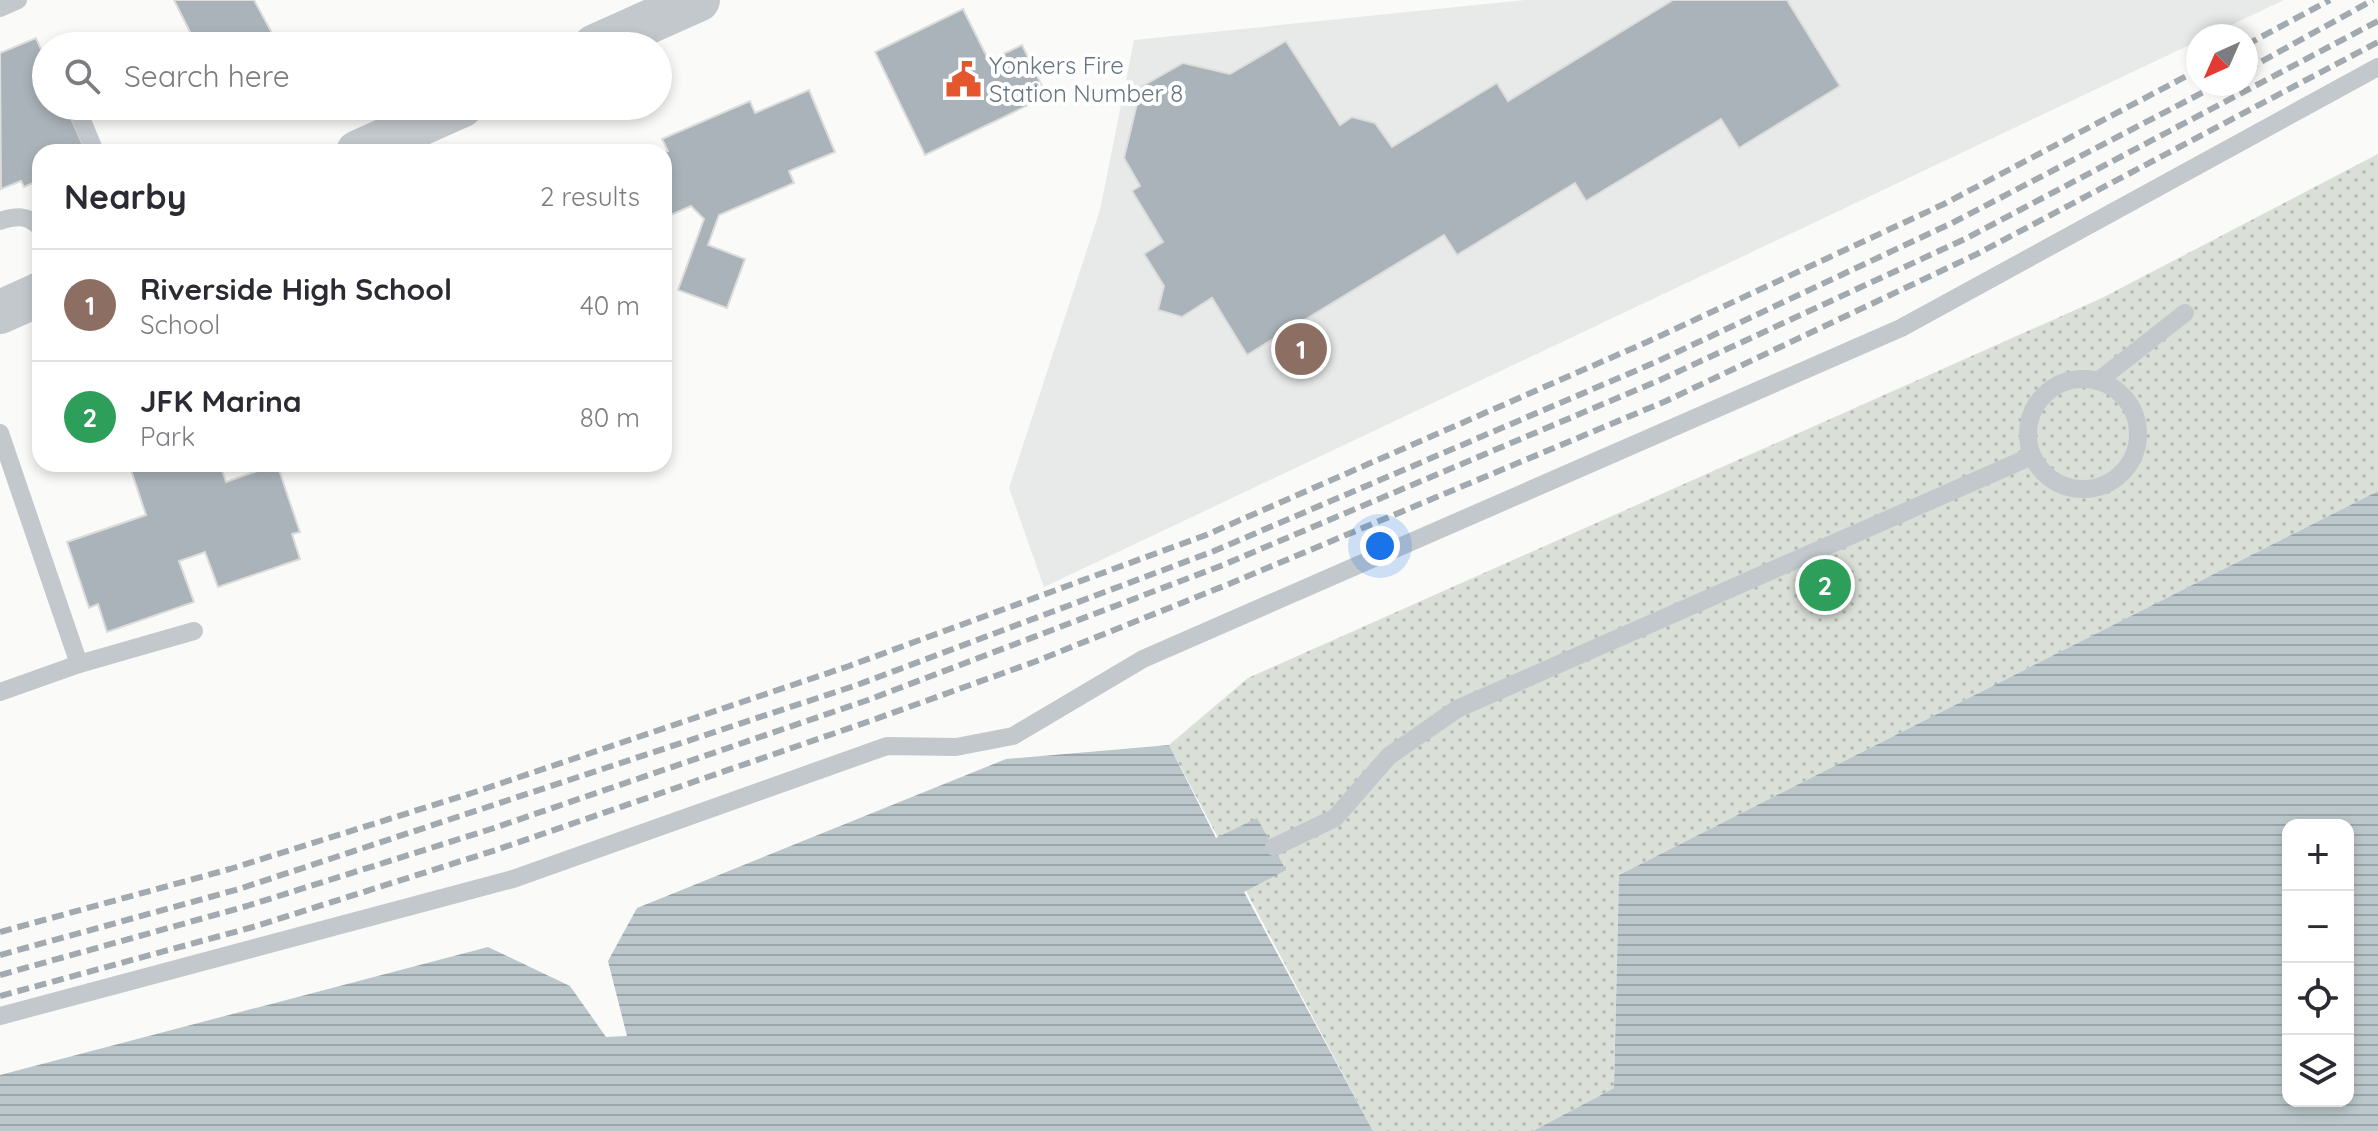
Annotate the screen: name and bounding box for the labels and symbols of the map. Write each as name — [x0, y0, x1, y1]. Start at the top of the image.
north arrow — [2186, 24, 2258, 96]
place label: Yonkers Fire Station Number 8 — [989, 50, 1183, 108]
public building icon: Yonkers Fire Station Number 8 — [944, 60, 982, 98]
pin: 1 — [1275, 319, 1327, 379]
your location — [1360, 526, 1400, 566]
pin: 2 — [1799, 555, 1851, 615]

